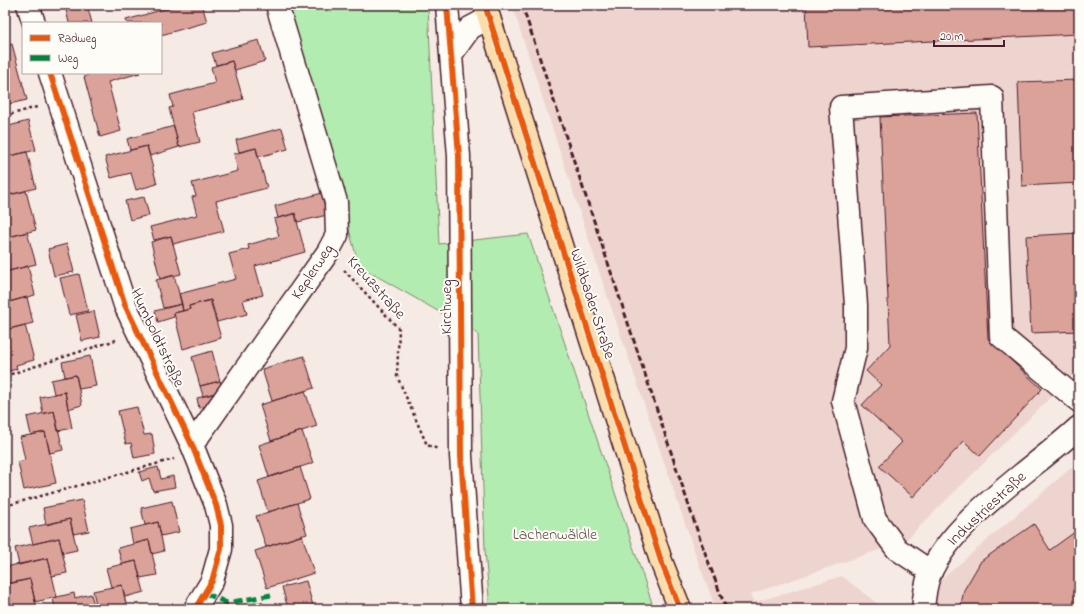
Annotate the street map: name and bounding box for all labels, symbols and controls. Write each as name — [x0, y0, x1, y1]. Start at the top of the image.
legend — [22, 22, 162, 74]
scale bar — [934, 22, 1004, 48]
text: 20 m — [940, 28, 963, 46]
text: Radweg — [58, 30, 97, 49]
text: Weg — [58, 50, 78, 69]
street label: Keplerweg — [285, 239, 341, 305]
street label: Wildbader Straße — [563, 246, 621, 363]
street label: Kreuzstraße — [341, 251, 412, 326]
street label: Kirchweg — [435, 279, 459, 335]
street label: Humboldtstraße — [124, 285, 191, 392]
street label: Industriestraße — [942, 465, 1033, 552]
park label: Lachenwäldle — [513, 523, 598, 547]

